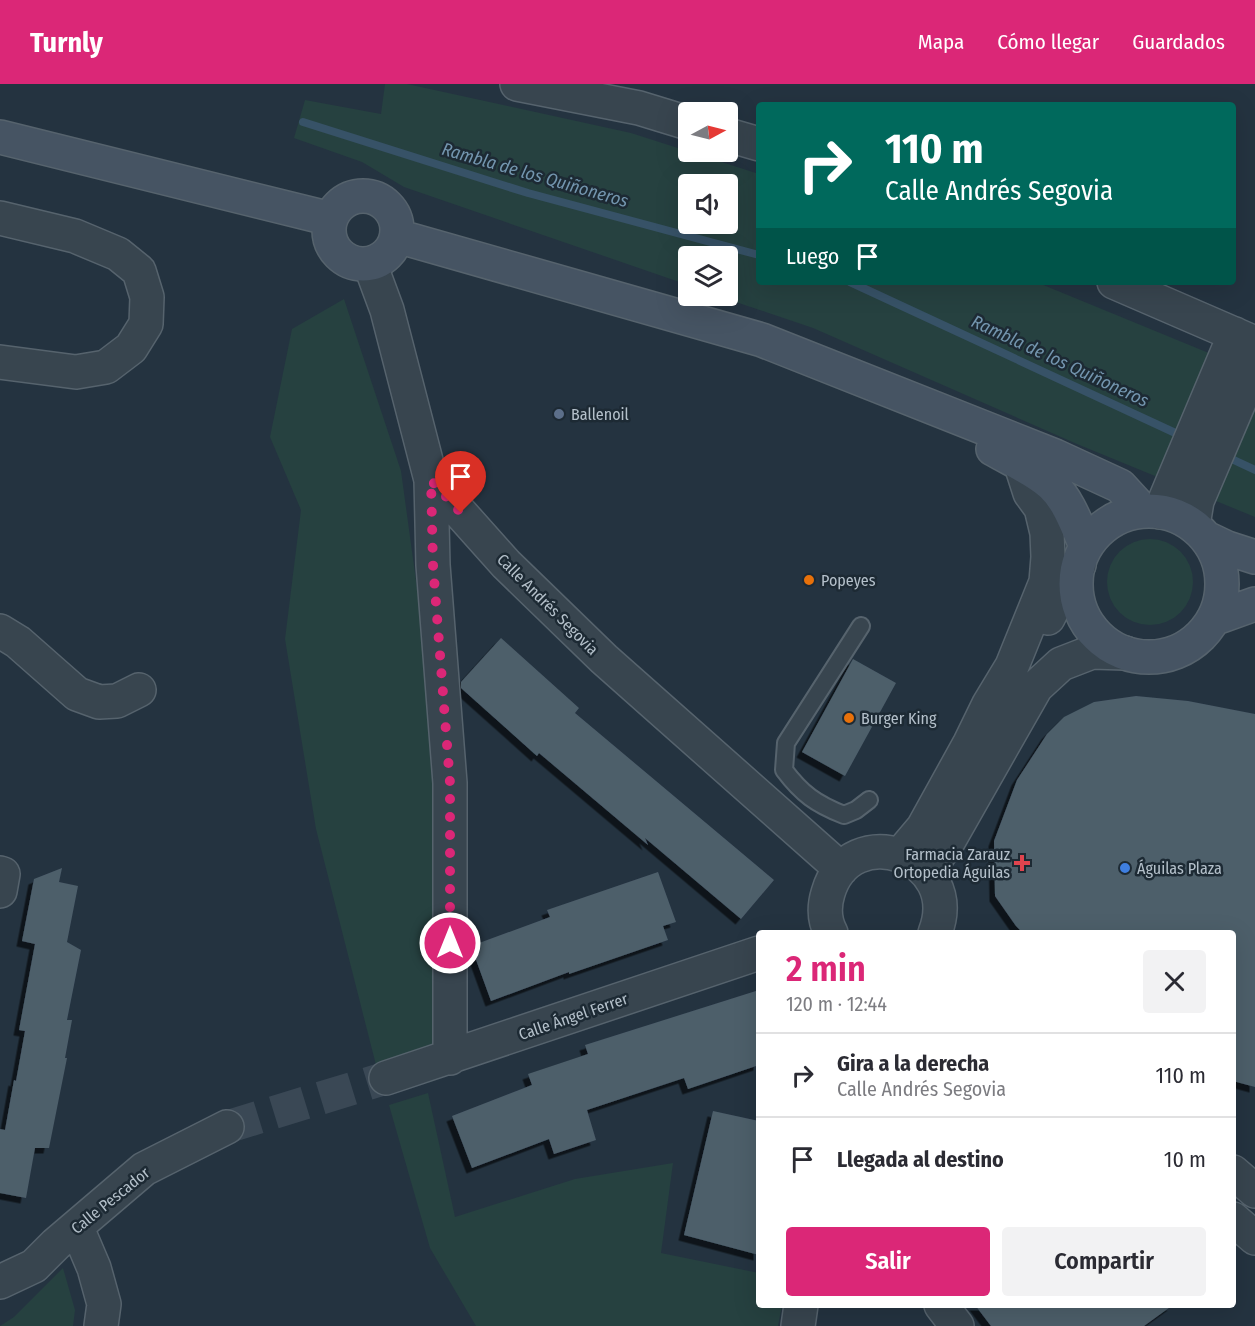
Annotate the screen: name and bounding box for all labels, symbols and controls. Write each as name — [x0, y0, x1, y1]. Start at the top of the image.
text: Turnly — [30, 26, 103, 59]
text: Mapa — [918, 29, 964, 55]
text: Cómo llegar — [997, 29, 1099, 55]
text: Guardados — [1132, 29, 1225, 55]
north arrow — [678, 102, 738, 162]
map controls — [678, 102, 738, 306]
text: 110 m — [885, 124, 984, 174]
icon: right — [786, 126, 864, 204]
water label: Rambla de los Quiñoneros — [439, 138, 631, 212]
button: sound — [678, 174, 738, 234]
text: Calle Andrés Segovia — [885, 175, 1113, 207]
icon: arrive — [851, 240, 884, 273]
text: Luego — [786, 243, 839, 270]
button: layers — [678, 246, 738, 306]
water label: Rambla de los Quiñoneros — [968, 310, 1152, 412]
place label: Ballenoil — [571, 405, 629, 424]
marker: Ballenoil — [552, 407, 566, 421]
pin — [435, 451, 486, 513]
icon: arrive — [444, 460, 477, 493]
street label: Calle Andrés Segovia — [493, 550, 602, 659]
place label: Popeyes — [821, 571, 876, 590]
marker: Popeyes — [802, 573, 816, 587]
place label: Burger King — [861, 709, 937, 728]
marker: Burger King — [842, 711, 856, 725]
place label: Farmacia Zarauz Ortopedia Águilas — [893, 845, 1010, 882]
marker: Farmacia Zarauz Ortopedia Águilas — [1015, 856, 1029, 870]
place label: Águilas Plaza — [1137, 859, 1222, 878]
marker: Águilas Plaza — [1118, 861, 1132, 875]
position arrow — [418, 911, 482, 975]
text: 2 min — [786, 947, 866, 991]
button: close — [1143, 950, 1206, 1013]
street label: Calle Ángel Ferrer — [516, 989, 631, 1044]
text: 120 m · 12:44 — [786, 992, 887, 1016]
text: Gira a la derecha — [837, 1050, 989, 1077]
icon: right — [786, 1059, 819, 1092]
text: 110 m — [1156, 1062, 1206, 1089]
text: Calle Andrés Segovia — [837, 1077, 1006, 1101]
icon: arrive — [786, 1143, 819, 1176]
text: Llegada al destino — [837, 1146, 1004, 1173]
text: 10 m — [1164, 1146, 1206, 1173]
street label: Calle Pescador — [67, 1163, 154, 1238]
button: Salir — [786, 1227, 990, 1296]
button: Compartir — [1002, 1227, 1206, 1296]

